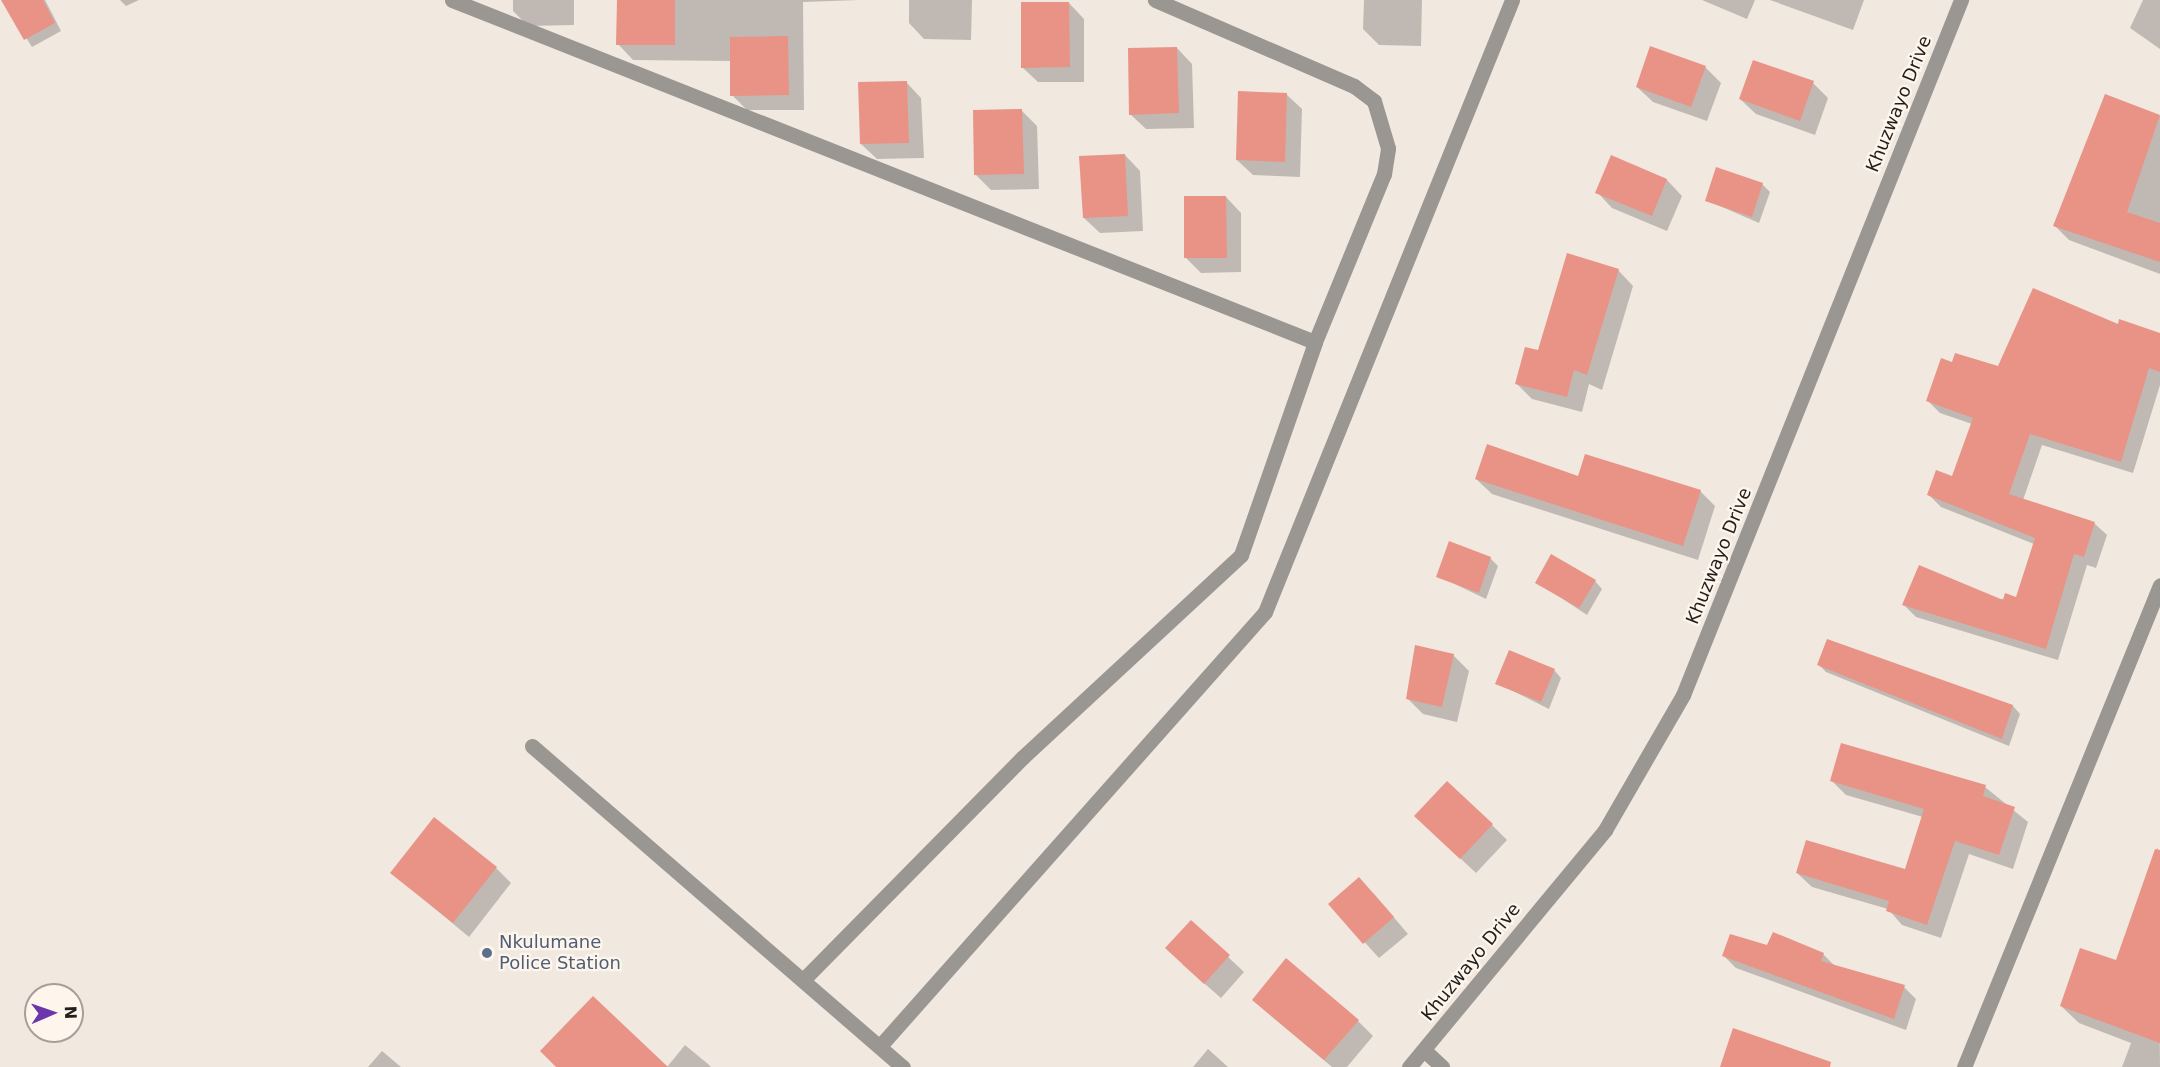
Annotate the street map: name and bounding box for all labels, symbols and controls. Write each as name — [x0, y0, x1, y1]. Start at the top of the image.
street label: Khuzwayo Drive — [1862, 33, 1936, 175]
street label: Khuzwayo Drive — [1682, 485, 1756, 627]
street label: Khuzwayo Drive — [1417, 899, 1525, 1025]
place label: Nkulumane Police Station — [499, 932, 621, 974]
marker: Nkulumane Police Station — [480, 946, 494, 960]
north arrow — [24, 983, 84, 1043]
text: N — [61, 1005, 80, 1019]

